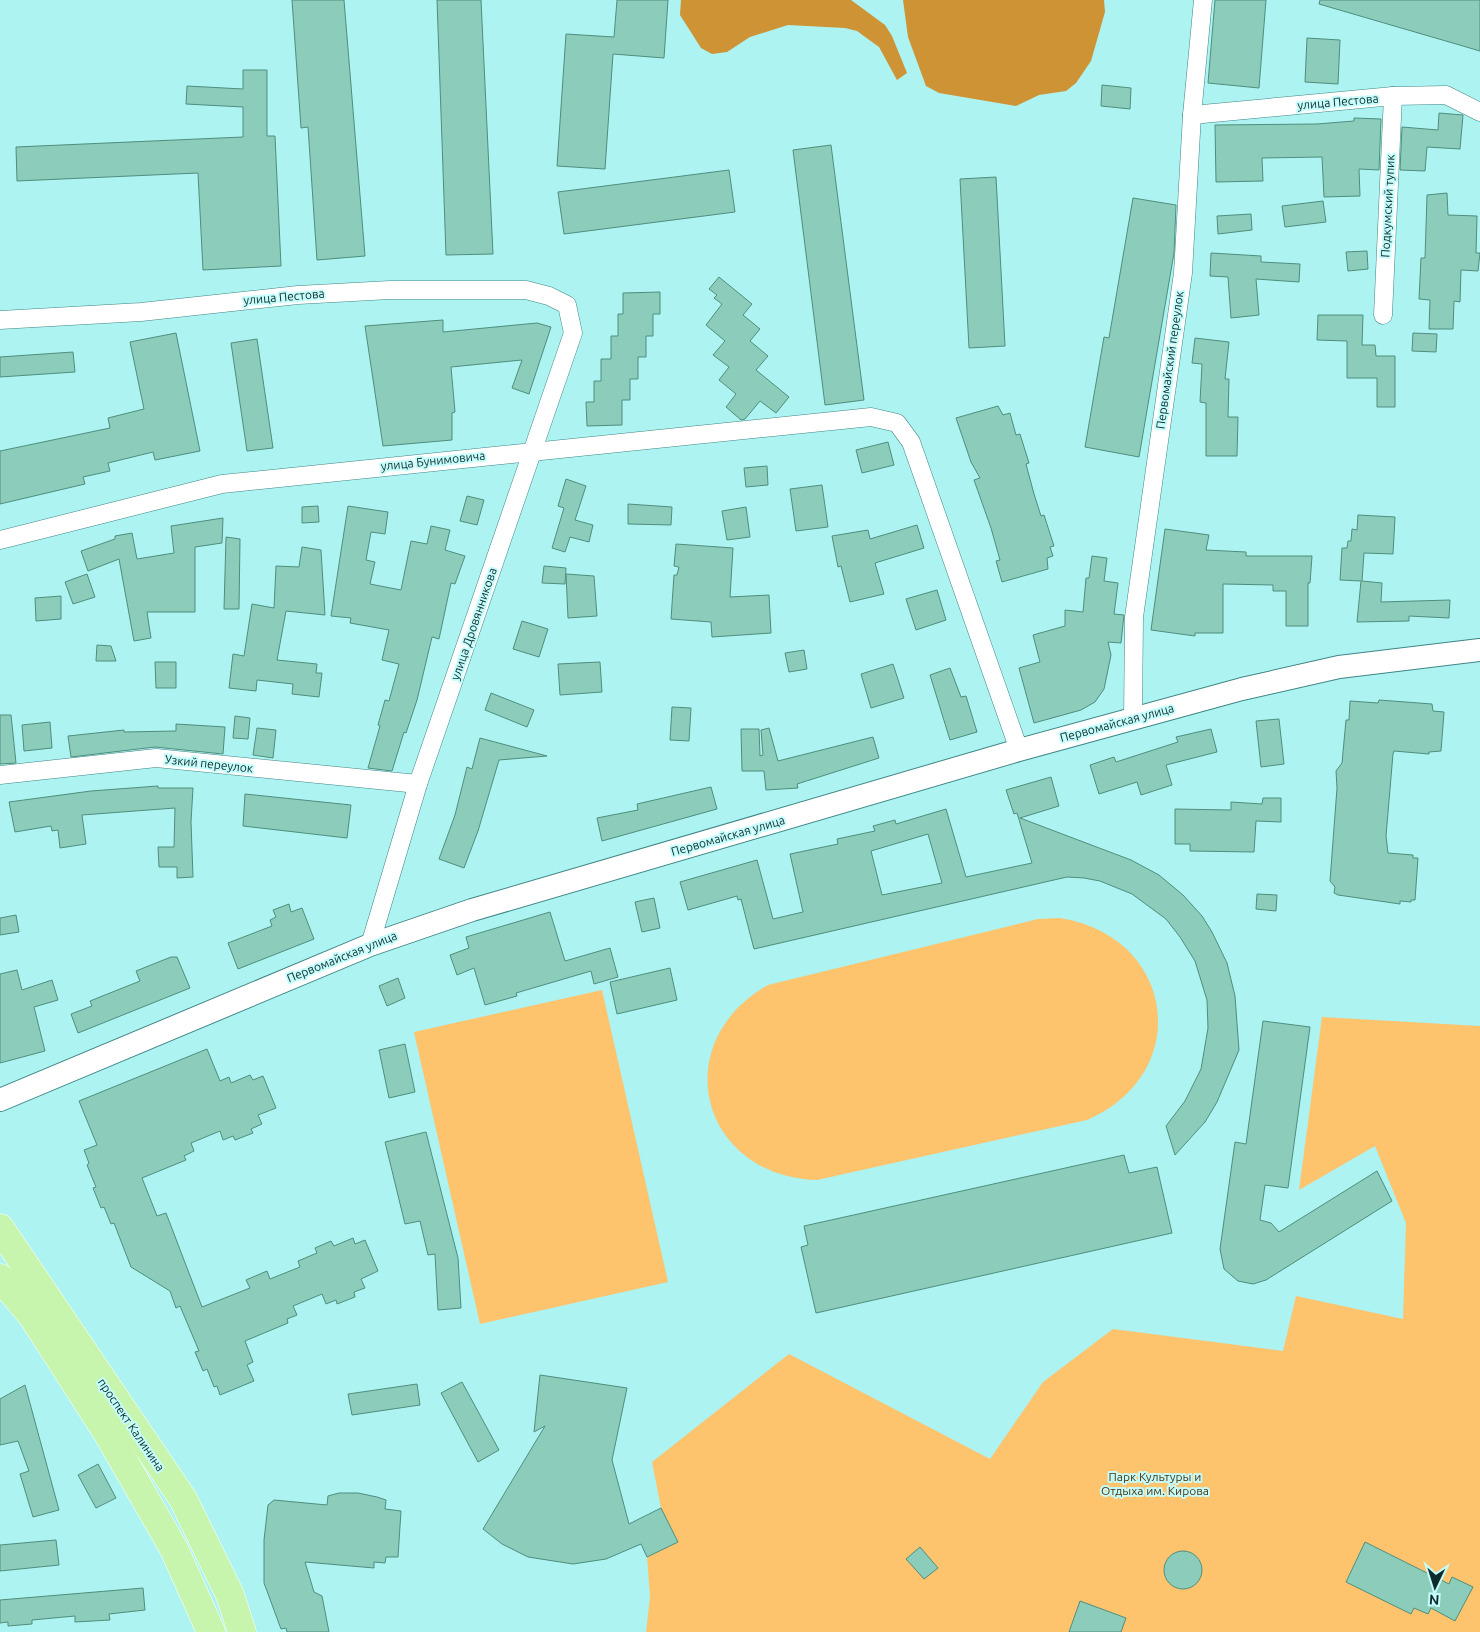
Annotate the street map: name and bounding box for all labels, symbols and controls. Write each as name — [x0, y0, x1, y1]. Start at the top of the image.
street label: улица Пестова — [1297, 91, 1379, 112]
street label: Подкумский тупик — [1378, 154, 1397, 258]
street label: улица Пестова — [243, 286, 325, 307]
street label: Первомайский переулок — [1153, 290, 1186, 430]
street label: улица Бунимовича — [380, 449, 486, 472]
street label: улица Дровянникова — [448, 566, 499, 682]
street label: Первомайская улица — [1058, 701, 1175, 744]
street label: Узкий переулок — [164, 752, 254, 775]
street label: Первомайская улица — [670, 813, 786, 858]
street label: Первомайская улица — [285, 928, 399, 985]
street label: проспект Калинина — [95, 1376, 167, 1474]
park label: Парк Культуры и Отдыха им. Кирова — [1101, 1470, 1209, 1497]
north arrow — [1410, 1562, 1460, 1612]
text: N — [1428, 1592, 1440, 1608]

